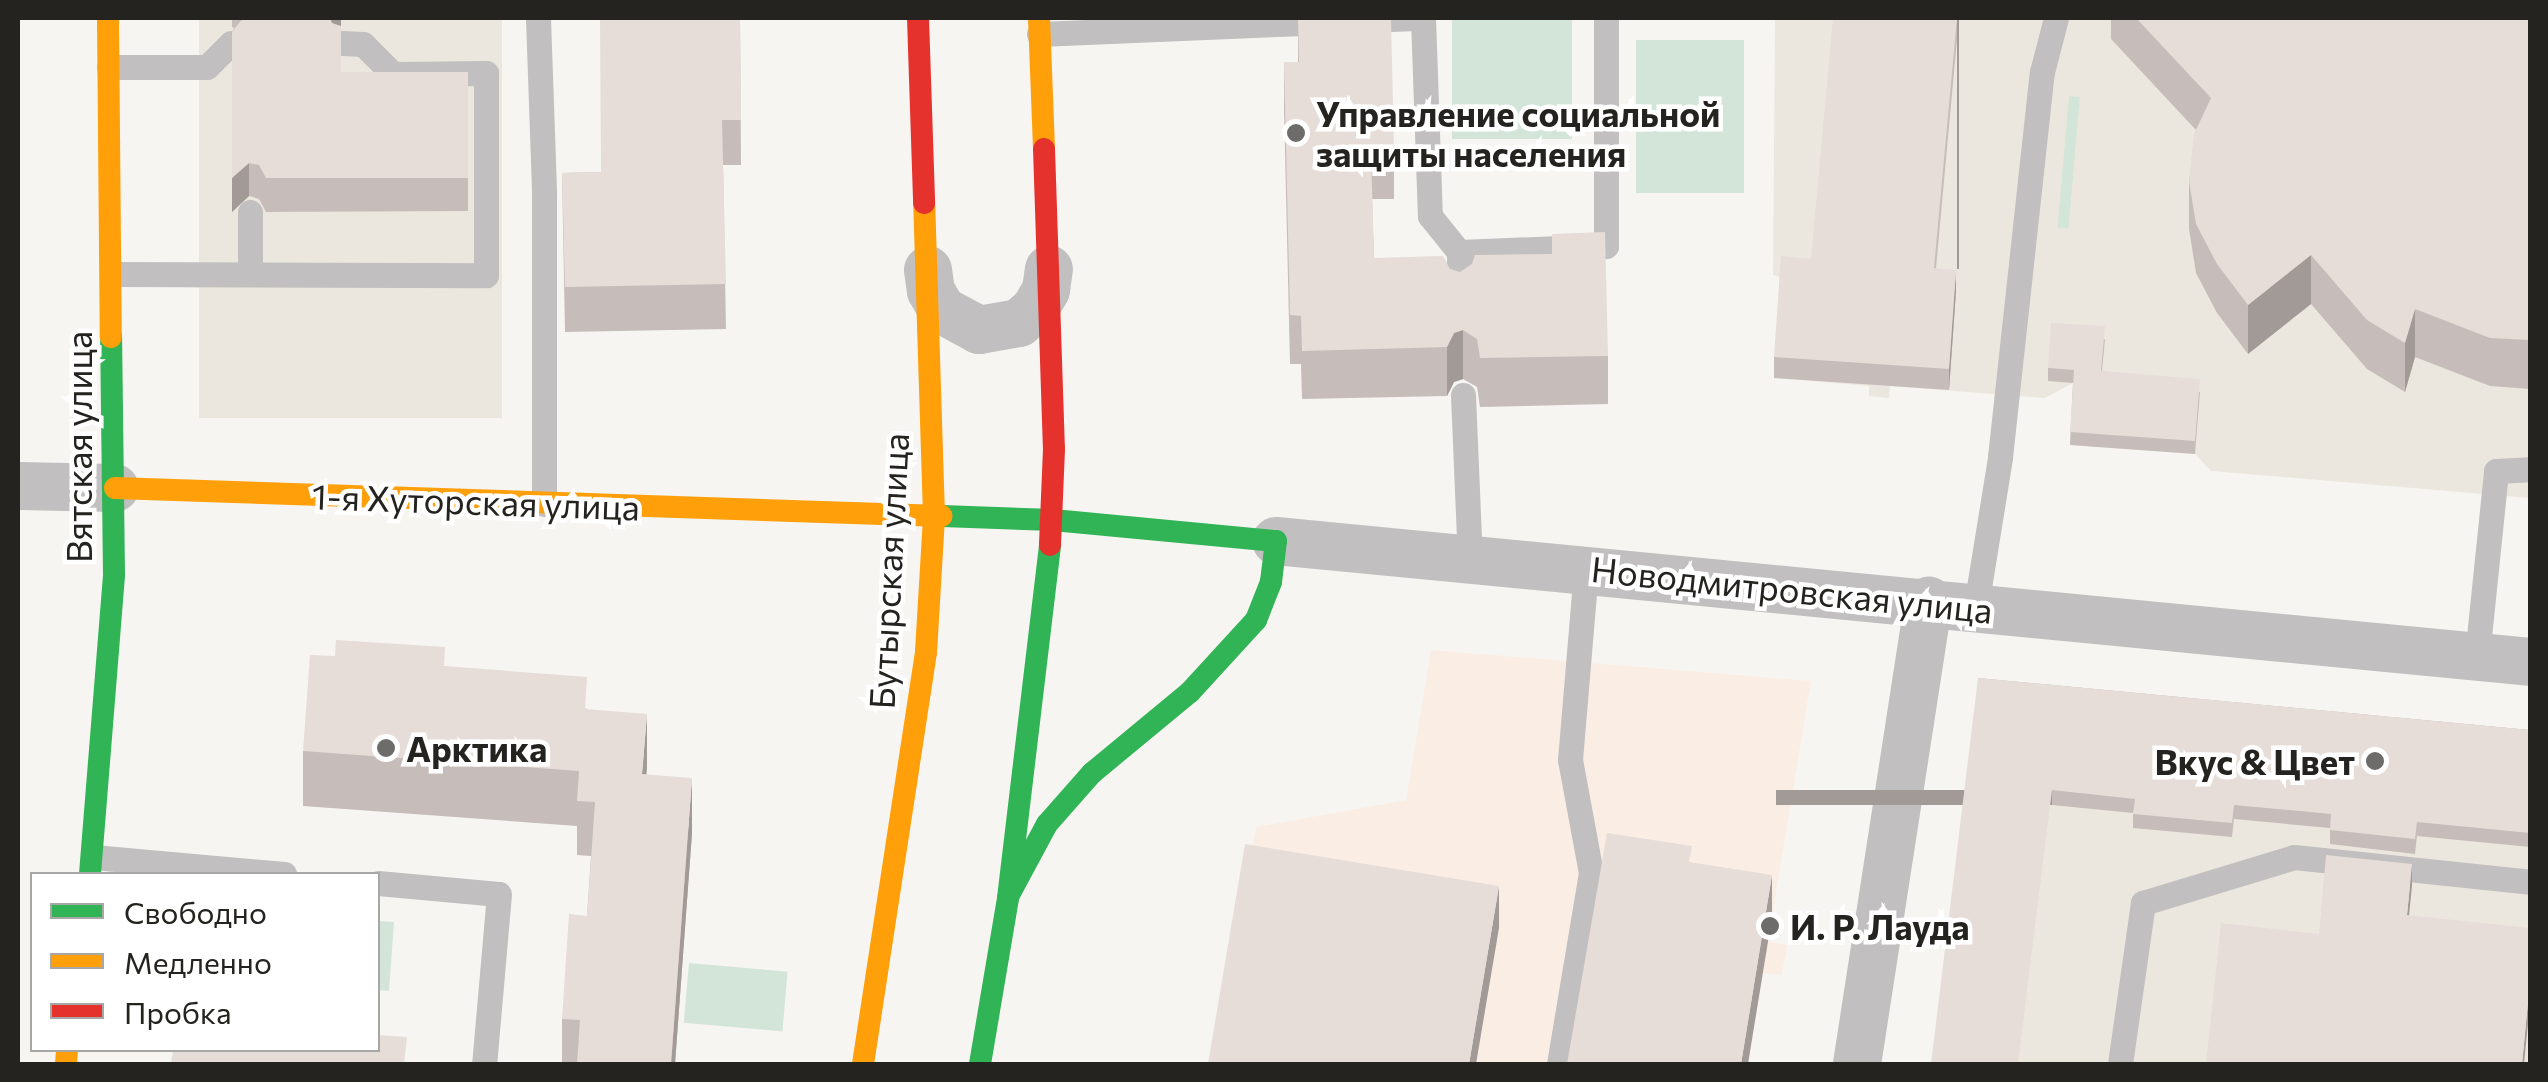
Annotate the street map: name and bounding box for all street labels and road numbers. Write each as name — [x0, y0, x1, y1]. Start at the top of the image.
street label: Вятская улица — [57, 331, 99, 563]
street label: Бутырская улица — [860, 432, 916, 710]
street label: 1-я Хуторская улица — [311, 474, 641, 528]
street label: Новодмитровская улица — [1589, 547, 1995, 631]

